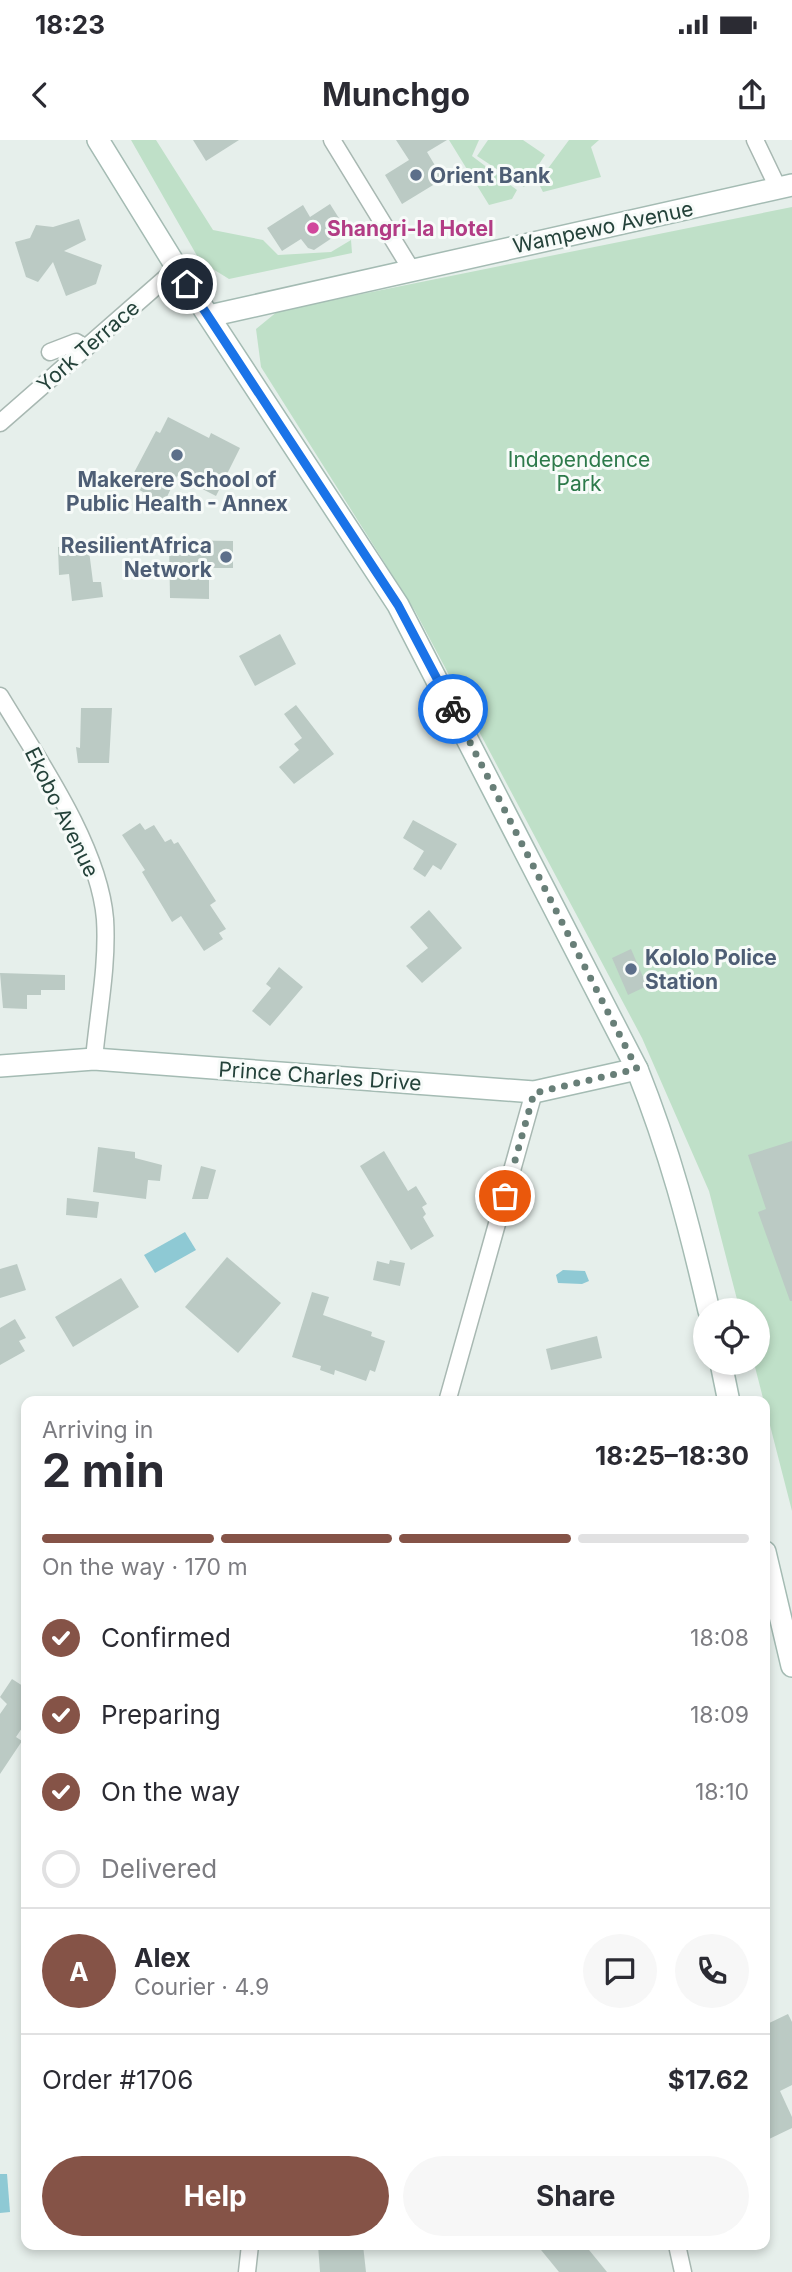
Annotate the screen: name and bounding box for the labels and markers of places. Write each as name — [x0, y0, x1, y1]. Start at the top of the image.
place label: Orient Bank — [430, 163, 551, 188]
marker: Orient Bank — [408, 167, 424, 183]
place label: Shangri-la Hotel — [327, 216, 494, 241]
marker: Shangri-la Hotel — [305, 220, 321, 236]
pin — [157, 254, 217, 314]
marker: Makerere School of Public Health - Annex — [169, 447, 185, 463]
place label: Makerere School of Public Health - Annex — [66, 467, 288, 516]
place label: ResilientAfrica Network — [61, 533, 213, 582]
marker: ResilientAfrica Network — [218, 549, 234, 565]
place label: Kololo Police Station — [645, 945, 777, 994]
marker: Kololo Police Station — [623, 961, 639, 977]
pin — [475, 1166, 535, 1226]

